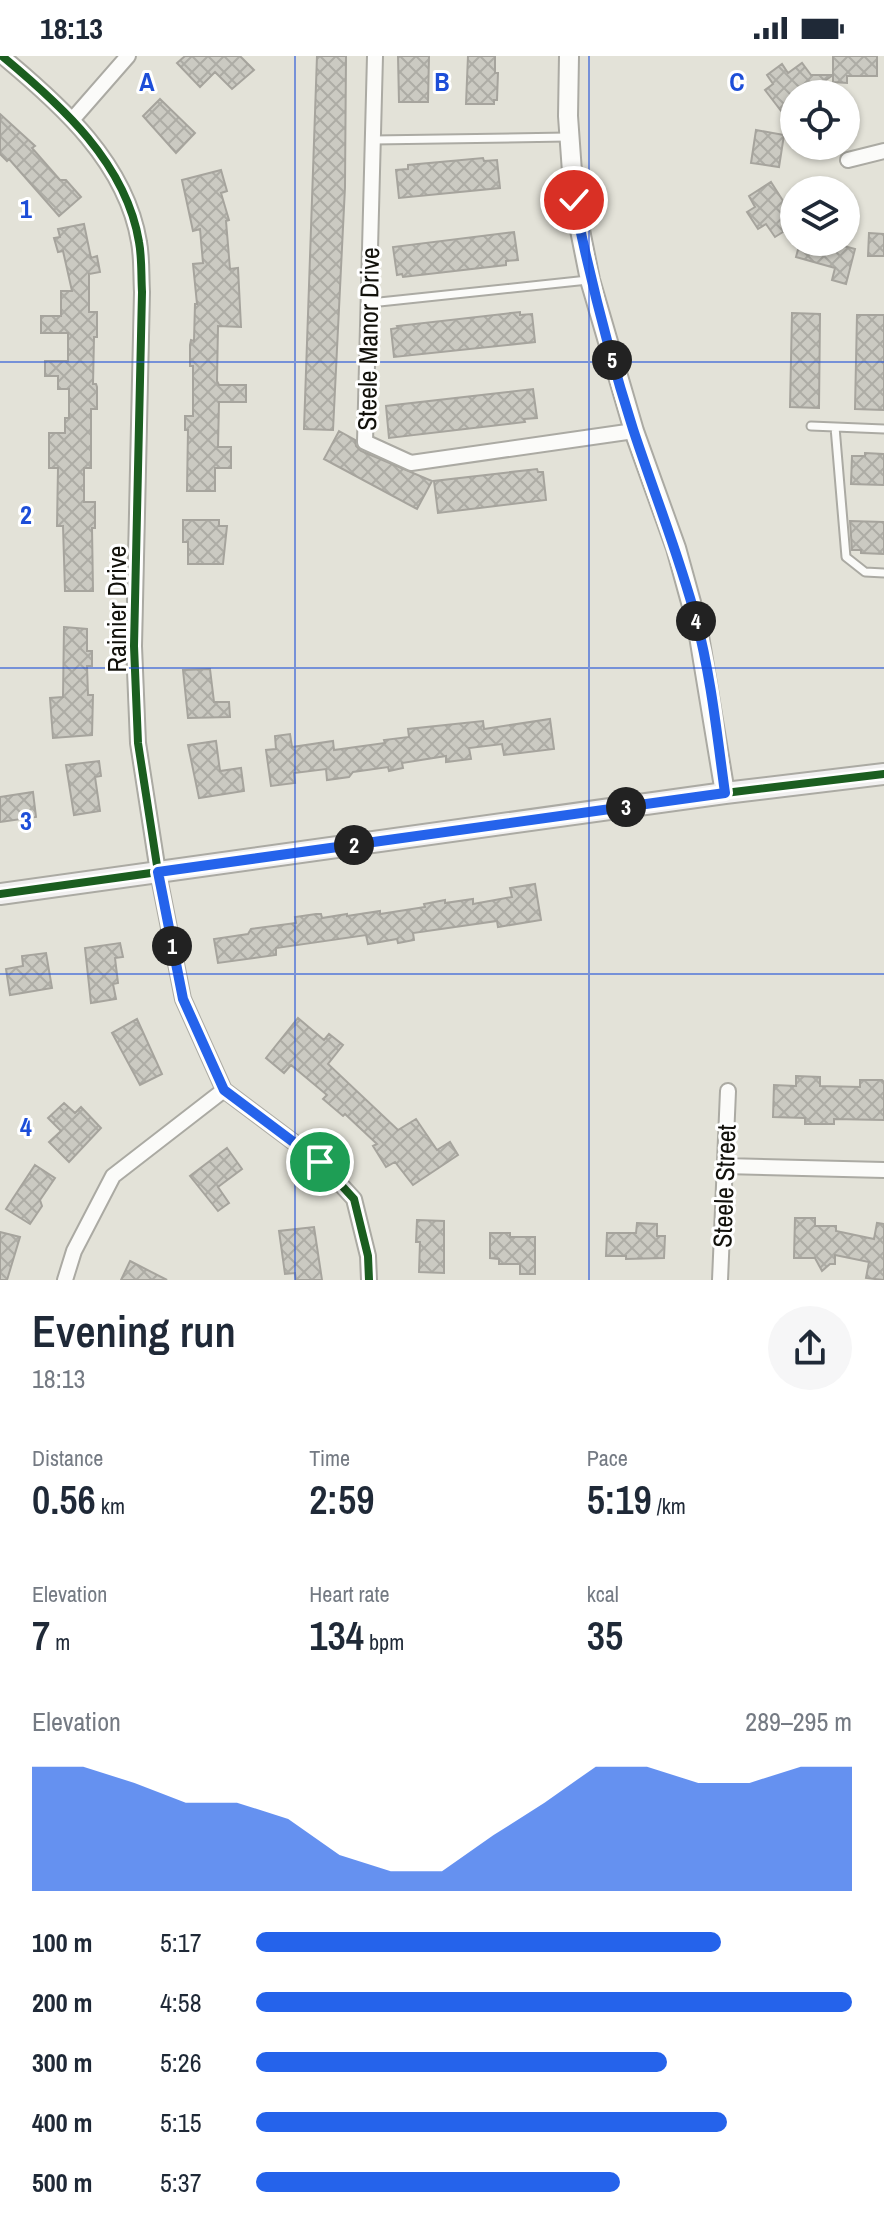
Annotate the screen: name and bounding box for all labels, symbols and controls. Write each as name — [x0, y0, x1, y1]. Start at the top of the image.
text: 18:13 — [40, 8, 103, 48]
text: A — [139, 64, 155, 99]
text: B — [434, 64, 450, 99]
text: C — [729, 64, 745, 99]
map controls — [780, 80, 860, 256]
button: locate — [780, 80, 860, 160]
pin — [540, 166, 608, 234]
button: layers — [780, 176, 860, 256]
icon: check — [552, 178, 596, 222]
text: 1 — [20, 191, 32, 226]
street label: Steele Manor Drive — [349, 247, 387, 431]
pin: 5 — [592, 340, 632, 380]
text: 5 — [607, 345, 617, 375]
text: 2 — [20, 497, 32, 532]
street label: Rainier Drive — [99, 546, 134, 672]
pin: 4 — [676, 601, 716, 641]
text: 4 — [691, 606, 701, 636]
pin: 3 — [606, 787, 646, 827]
text: 3 — [621, 792, 631, 822]
text: 3 — [20, 803, 32, 838]
pin: 2 — [334, 825, 374, 865]
text: 2 — [349, 830, 359, 860]
pin: 1 — [152, 926, 192, 966]
text: 1 — [167, 931, 177, 961]
text: 4 — [20, 1109, 32, 1144]
street label: Steele Street — [704, 1124, 744, 1248]
pin — [286, 1128, 354, 1196]
icon: arrive — [298, 1140, 342, 1184]
text: Evening run — [32, 1301, 236, 1361]
button: share — [768, 1306, 852, 1390]
text: 18:13 — [32, 1361, 85, 1396]
text: Distance — [32, 1443, 103, 1473]
text: Time — [309, 1443, 350, 1473]
text: Pace — [587, 1443, 628, 1473]
text: 0.56 — [32, 1473, 96, 1526]
text: 2:59 — [309, 1473, 374, 1526]
text: 5:19 — [587, 1473, 652, 1526]
text: km — [96, 1491, 125, 1521]
text: /km — [652, 1491, 686, 1521]
text: Elevation — [32, 1579, 107, 1609]
text: Heart rate — [309, 1579, 390, 1609]
text: kcal — [587, 1579, 619, 1609]
text: 7 — [32, 1609, 50, 1662]
text: 134 — [309, 1609, 364, 1662]
text: 35 — [587, 1609, 623, 1662]
text: m — [50, 1627, 70, 1657]
text: bpm — [364, 1627, 404, 1657]
text: Elevation — [32, 1704, 121, 1739]
text: 289–295 m — [745, 1704, 852, 1739]
text: 100 m — [32, 1925, 92, 1960]
text: 5:17 — [160, 1925, 202, 1960]
text: 200 m — [32, 1985, 92, 2020]
text: 4:58 — [160, 1985, 202, 2020]
text: 300 m — [32, 2045, 92, 2080]
text: 5:26 — [160, 2045, 202, 2080]
text: 400 m — [32, 2105, 92, 2140]
text: 5:15 — [160, 2105, 202, 2140]
text: 500 m — [32, 2165, 92, 2200]
text: 5:37 — [160, 2165, 202, 2200]

